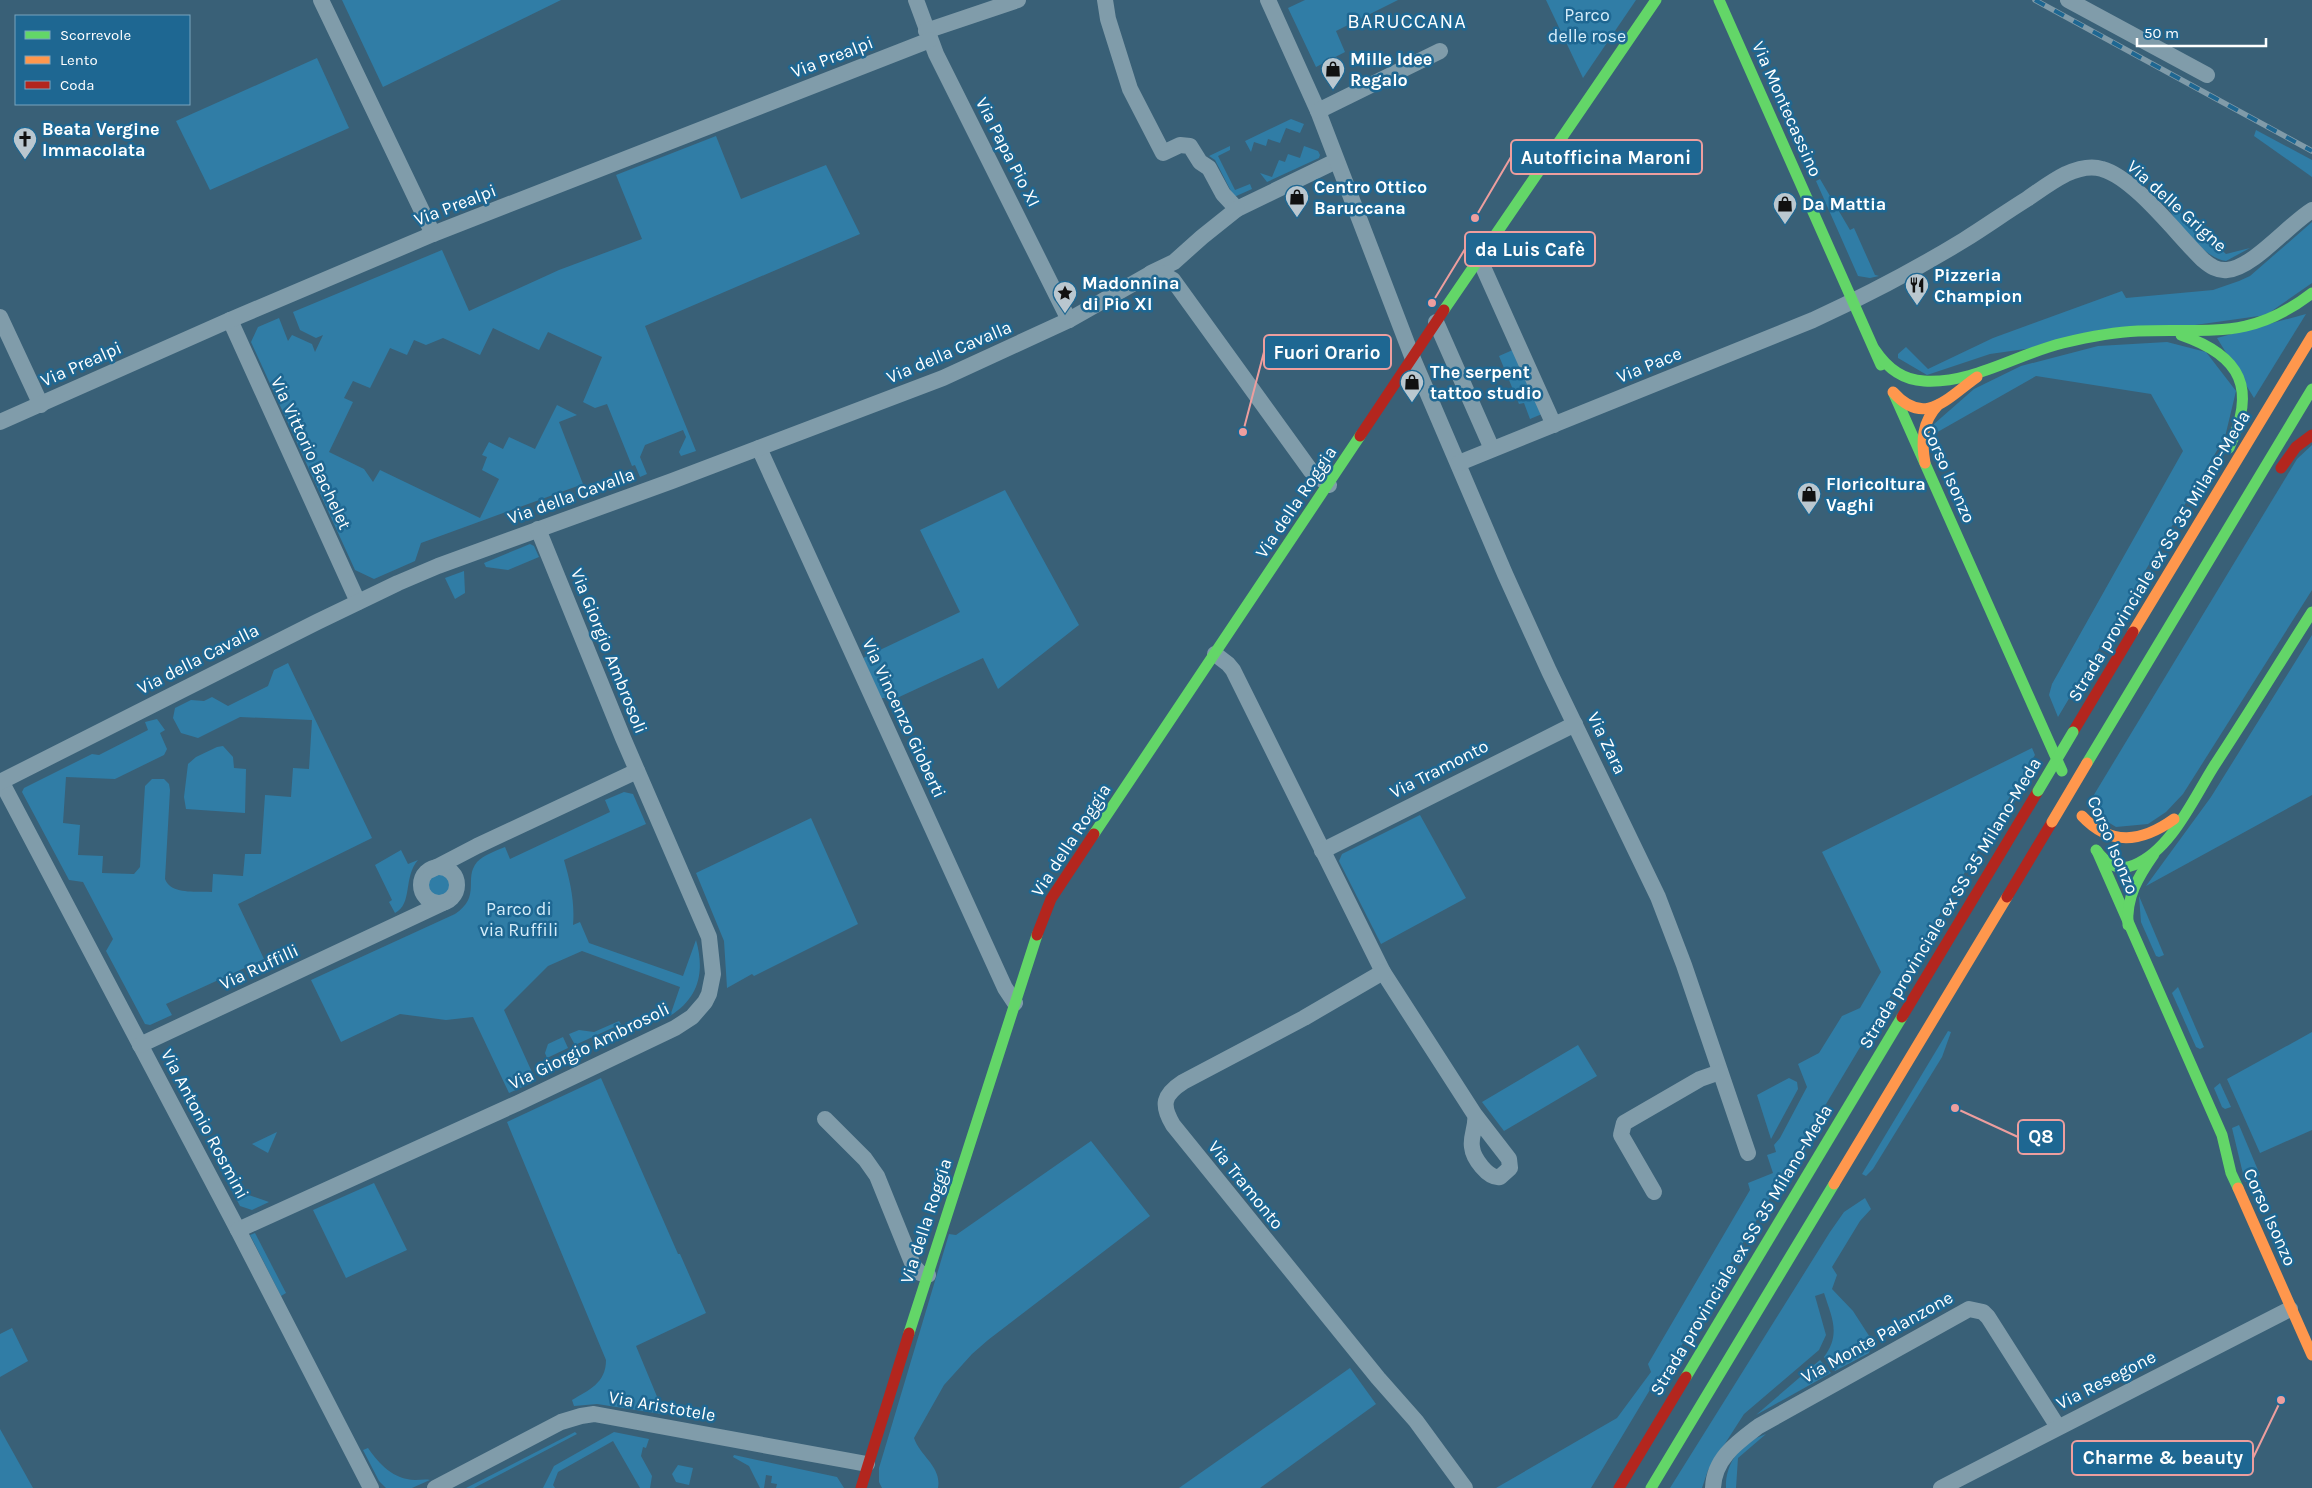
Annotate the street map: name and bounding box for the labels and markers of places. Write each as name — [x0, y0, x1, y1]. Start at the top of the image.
place label: Mille Idee Regalo — [1350, 48, 1432, 91]
shop icon: Mille Idee Regalo — [1320, 56, 1346, 90]
place label: Beata Vergine Immacolata — [42, 118, 160, 161]
church icon: Beata Vergine Immacolata — [12, 126, 38, 160]
callout: Autofficina Maroni — [1511, 140, 1702, 174]
place label: Centro Ottico Baruccana — [1314, 176, 1427, 219]
shop icon: Centro Ottico Baruccana — [1284, 184, 1310, 218]
shop icon: Da Mattia — [1772, 191, 1798, 225]
place label: Da Mattia — [1802, 193, 1886, 215]
callout: da Luis Cafè — [1465, 232, 1595, 266]
place label: Pizzeria Champion — [1934, 264, 2023, 307]
place label: Madonnina di Pio XI — [1082, 272, 1180, 315]
restaurant icon: Pizzeria Champion — [1904, 272, 1930, 306]
place icon: Madonnina di Pio XI — [1052, 280, 1078, 314]
callout: Fuori Orario — [1264, 335, 1391, 369]
place label: The serpent tattoo studio — [1430, 361, 1542, 404]
shop icon: The serpent tattoo studio — [1399, 369, 1425, 403]
place label: Floricoltura Vaghi — [1826, 473, 1926, 516]
shop icon: Floricoltura Vaghi — [1796, 481, 1822, 515]
callout: Q8 — [2018, 1120, 2064, 1154]
callout: Charme & beauty — [2072, 1441, 2253, 1475]

